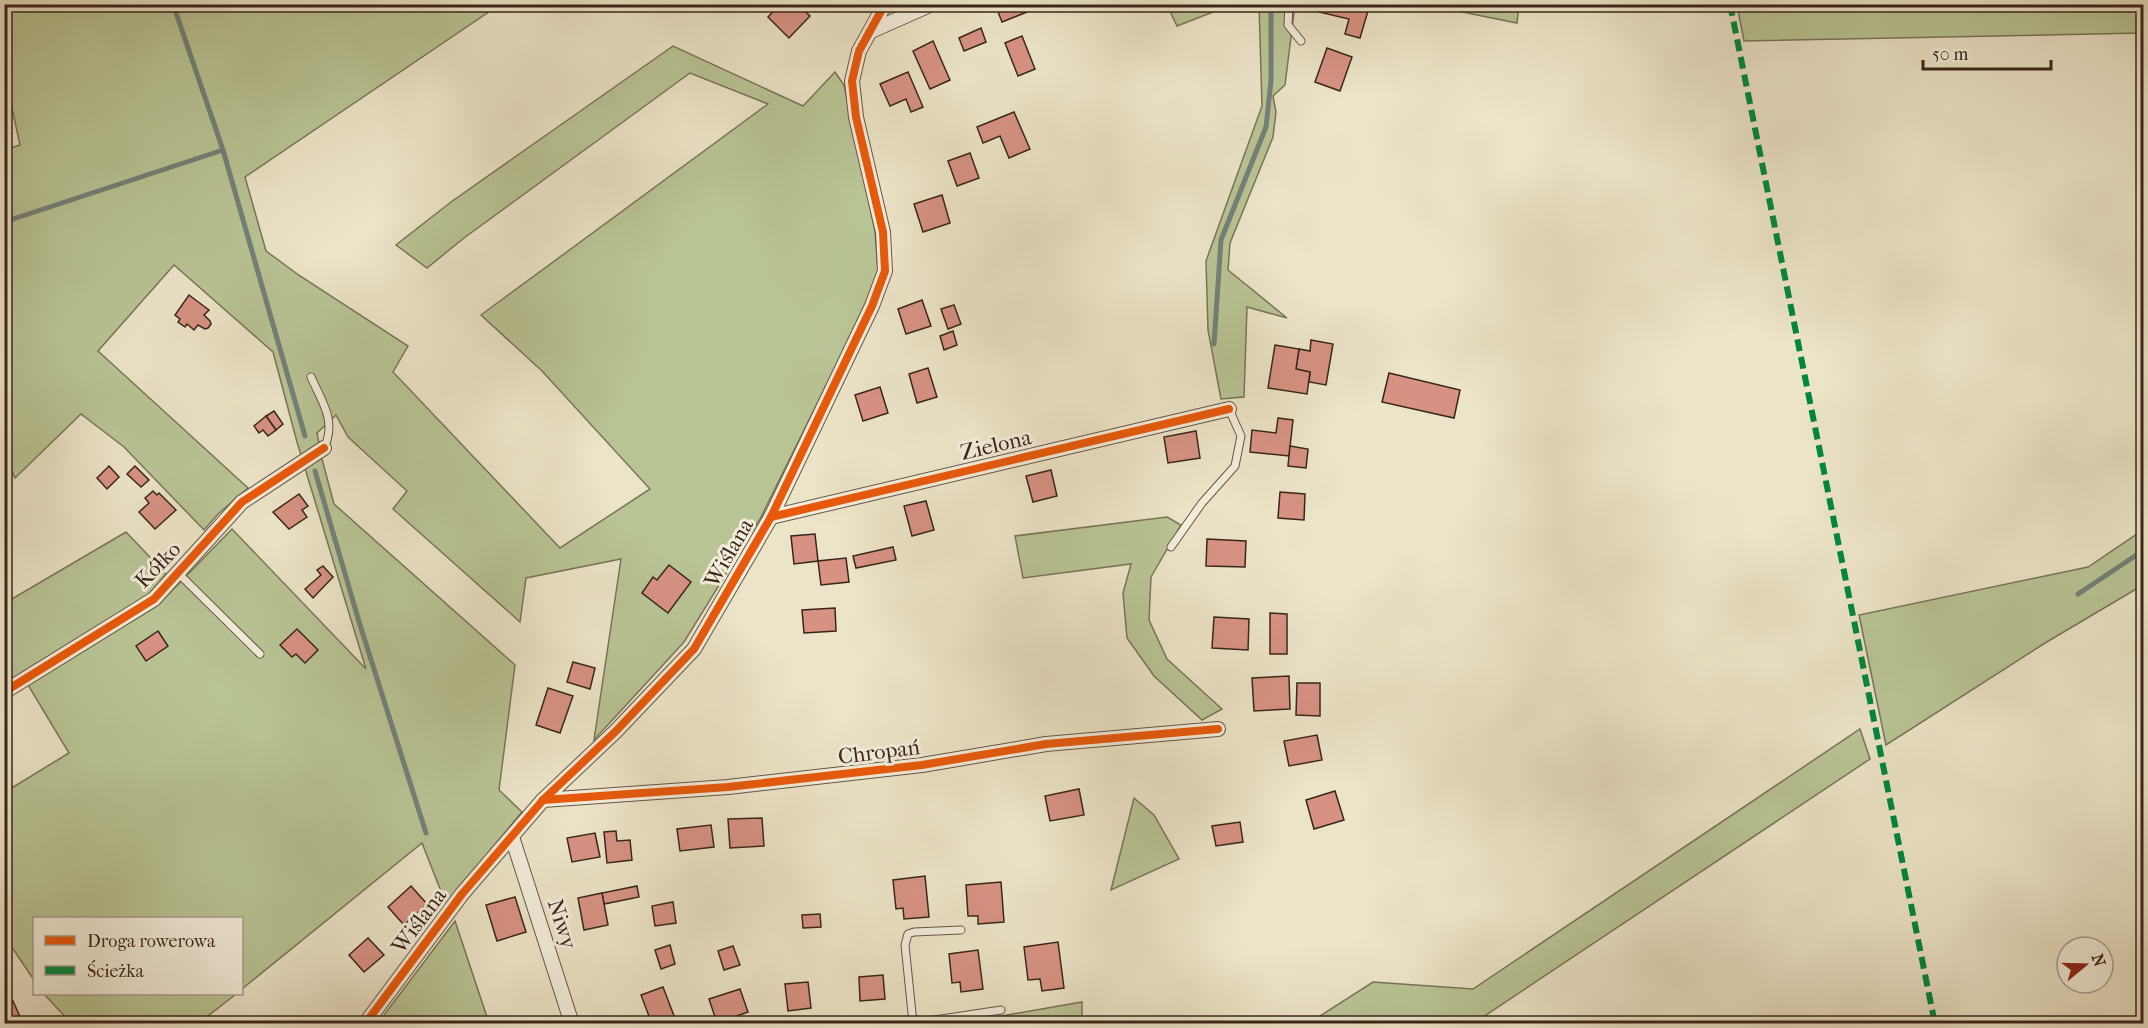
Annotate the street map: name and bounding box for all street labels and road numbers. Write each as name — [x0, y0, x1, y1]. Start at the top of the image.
street label: Zielona — [958, 424, 1035, 466]
street label: Wiślana — [698, 513, 759, 593]
street label: Kółko — [130, 536, 186, 594]
street label: Chropań — [837, 734, 922, 770]
street label: Wiślana — [385, 882, 453, 960]
street label: Niwy — [542, 896, 583, 953]

